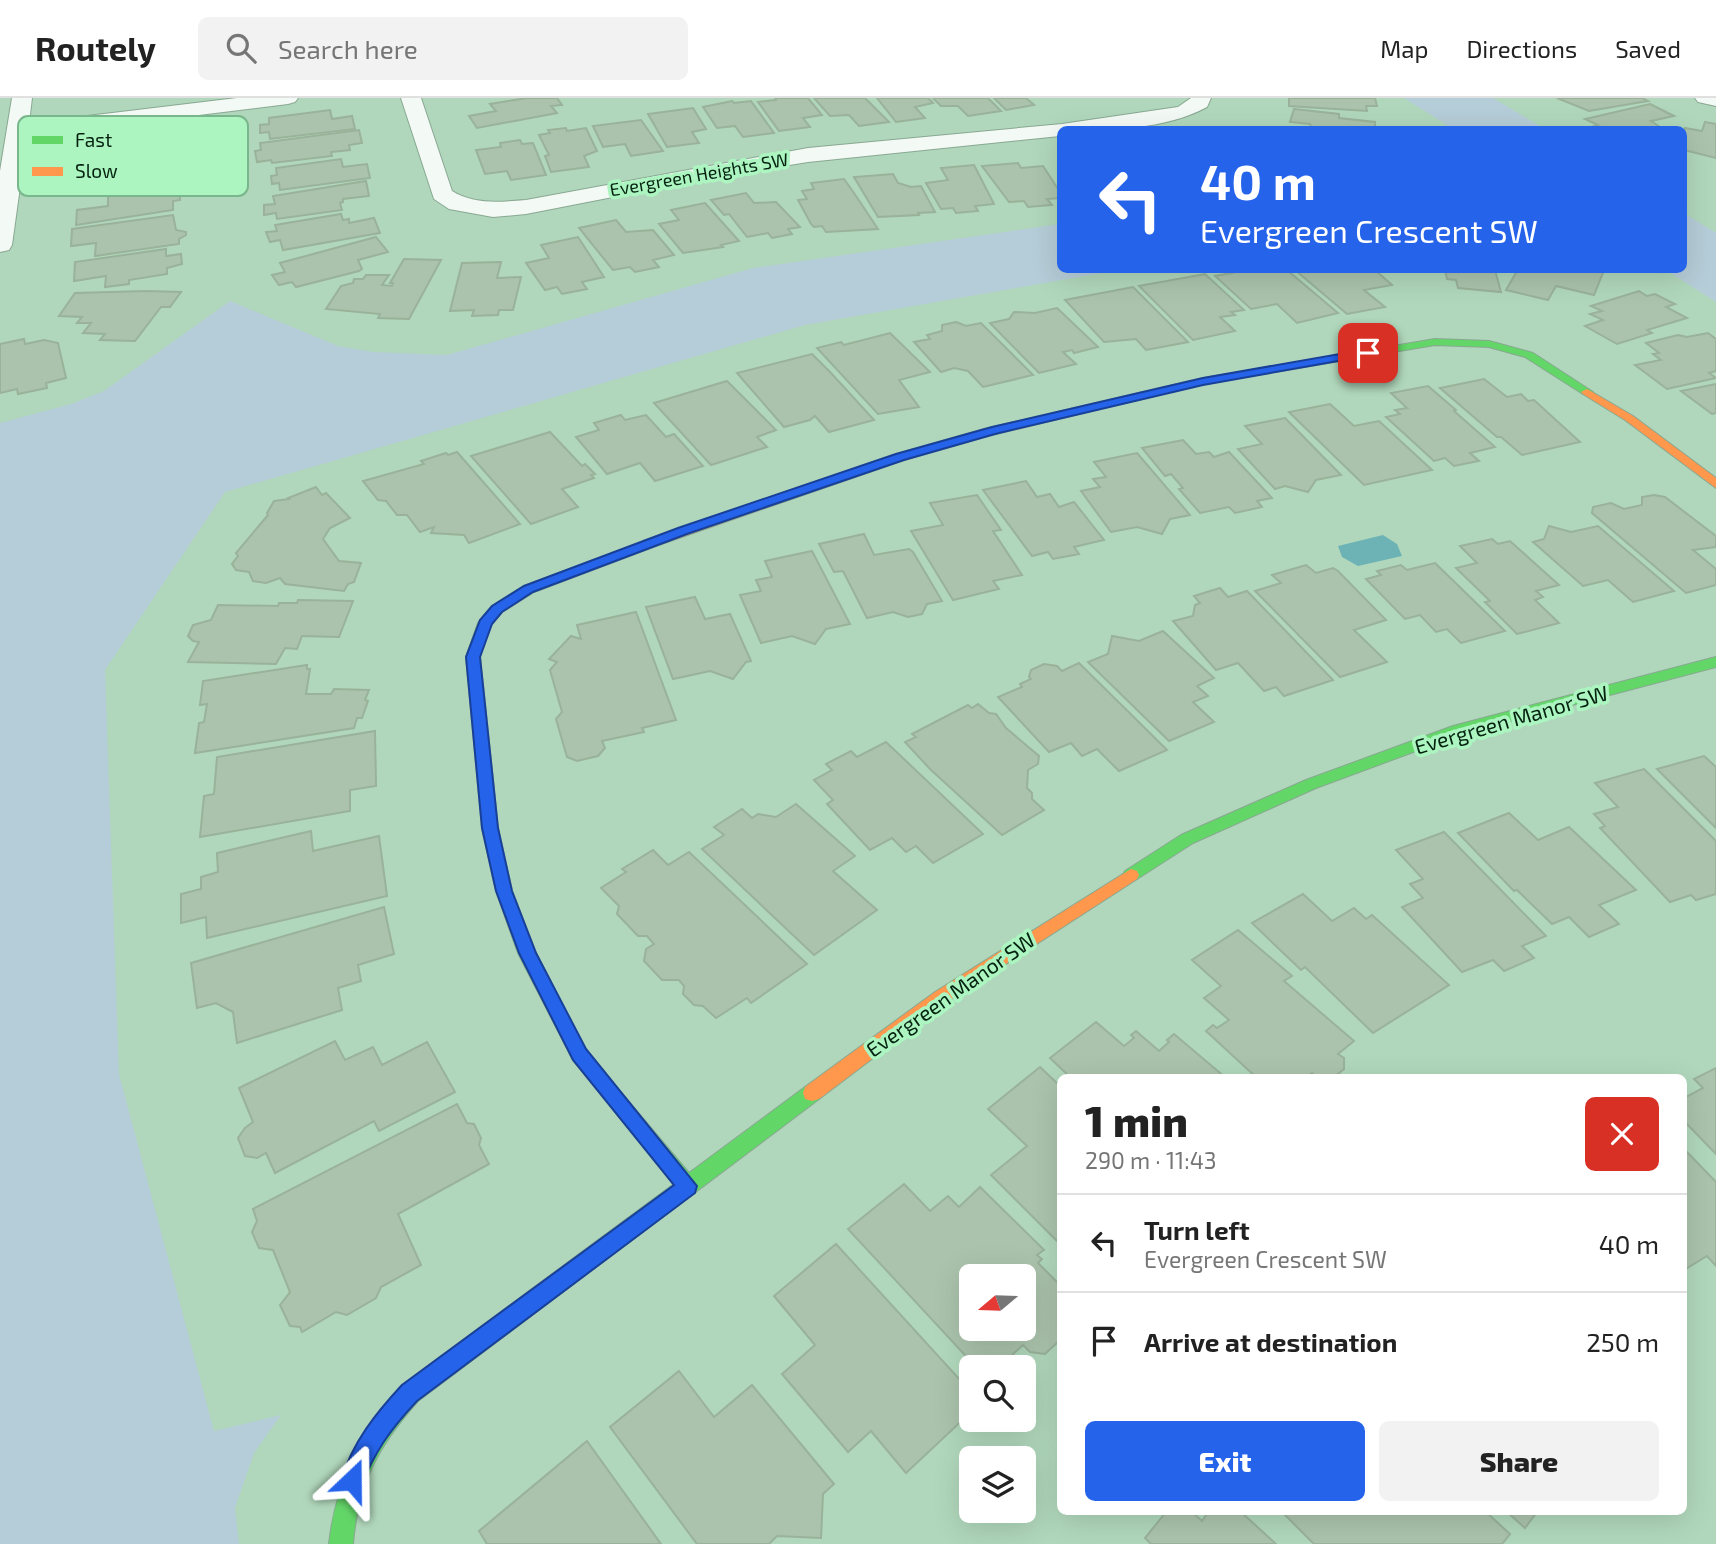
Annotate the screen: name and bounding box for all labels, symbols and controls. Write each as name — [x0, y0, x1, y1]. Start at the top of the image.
search box — [198, 17, 688, 80]
text: Routely — [35, 28, 156, 68]
icon: search — [222, 29, 260, 67]
text: Search here — [278, 33, 418, 64]
text: Map — [1380, 34, 1428, 63]
text: Directions — [1466, 34, 1577, 63]
text: Saved — [1615, 34, 1681, 63]
legend — [18, 116, 248, 196]
text: Fast — [75, 128, 112, 151]
street label: Evergreen Heights SW — [608, 147, 790, 201]
text: 40 m — [1200, 151, 1316, 210]
icon: left — [1085, 154, 1176, 245]
text: Slow — [75, 159, 118, 182]
text: Evergreen Crescent SW — [1200, 211, 1538, 249]
pin — [1338, 323, 1398, 383]
icon: arrive — [1349, 334, 1387, 372]
street label: Evergreen Manor SW — [1411, 679, 1611, 759]
street label: Evergreen Manor SW — [861, 926, 1039, 1062]
text: 1 min — [1085, 1095, 1188, 1145]
button: close — [1585, 1097, 1659, 1171]
text: 290 m · 11:43 — [1085, 1146, 1217, 1174]
text: Turn left — [1144, 1214, 1250, 1245]
icon: left — [1085, 1224, 1123, 1262]
text: 40 m — [1599, 1228, 1659, 1259]
text: Evergreen Crescent SW — [1144, 1245, 1387, 1273]
north arrow — [959, 1264, 1036, 1340]
map controls — [959, 1264, 1036, 1523]
icon: arrive — [1085, 1322, 1123, 1360]
text: Arrive at destination — [1144, 1326, 1397, 1357]
text: 250 m — [1586, 1326, 1659, 1357]
button: search — [959, 1355, 1036, 1432]
button: Exit — [1085, 1421, 1365, 1501]
button: Share — [1379, 1421, 1659, 1501]
position arrow — [315, 1443, 389, 1517]
button: layers — [959, 1446, 1036, 1523]

